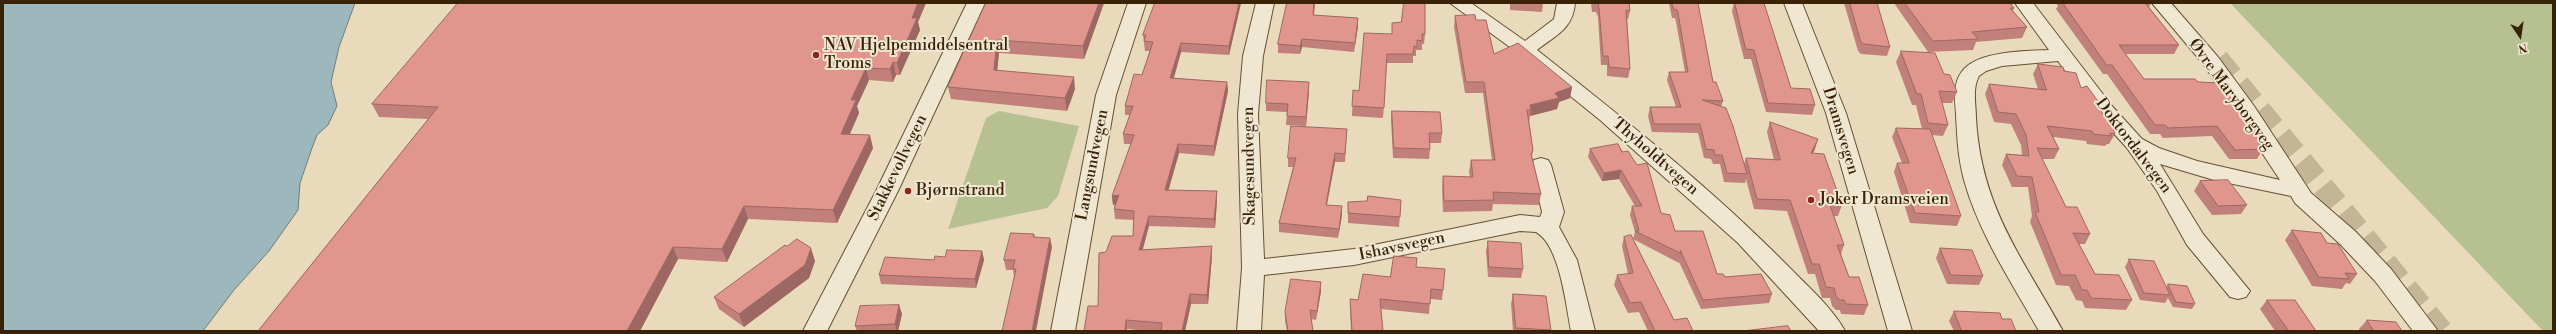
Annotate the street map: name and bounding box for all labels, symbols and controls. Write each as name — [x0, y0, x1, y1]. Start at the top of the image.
north arrow — [2500, 16, 2540, 56]
place label: NAV Hjelpemiddelsentral Troms — [824, 36, 1008, 74]
street label: Øvre Maryborgveg — [2184, 36, 2278, 154]
text: N — [2517, 40, 2529, 55]
marker: NAV Hjelpemiddelsentral Troms — [811, 50, 821, 60]
street label: Dramsvegen — [1818, 85, 1862, 177]
street label: Doktordalvegen — [2091, 94, 2175, 198]
street label: Skagesundvegen — [1239, 106, 1261, 226]
street label: Langsundvegen — [1073, 108, 1113, 222]
street label: Stakkevollvegen — [864, 112, 932, 224]
street label: Thyholdtvegen — [1608, 114, 1702, 200]
place label: Bjørnstrand — [916, 181, 1005, 201]
marker: Bjørnstrand — [903, 186, 913, 196]
place label: Joker Dramsveien — [1819, 190, 1949, 210]
marker: Joker Dramsveien — [1806, 195, 1816, 205]
street label: Ishavsvegen — [1357, 229, 1447, 265]

